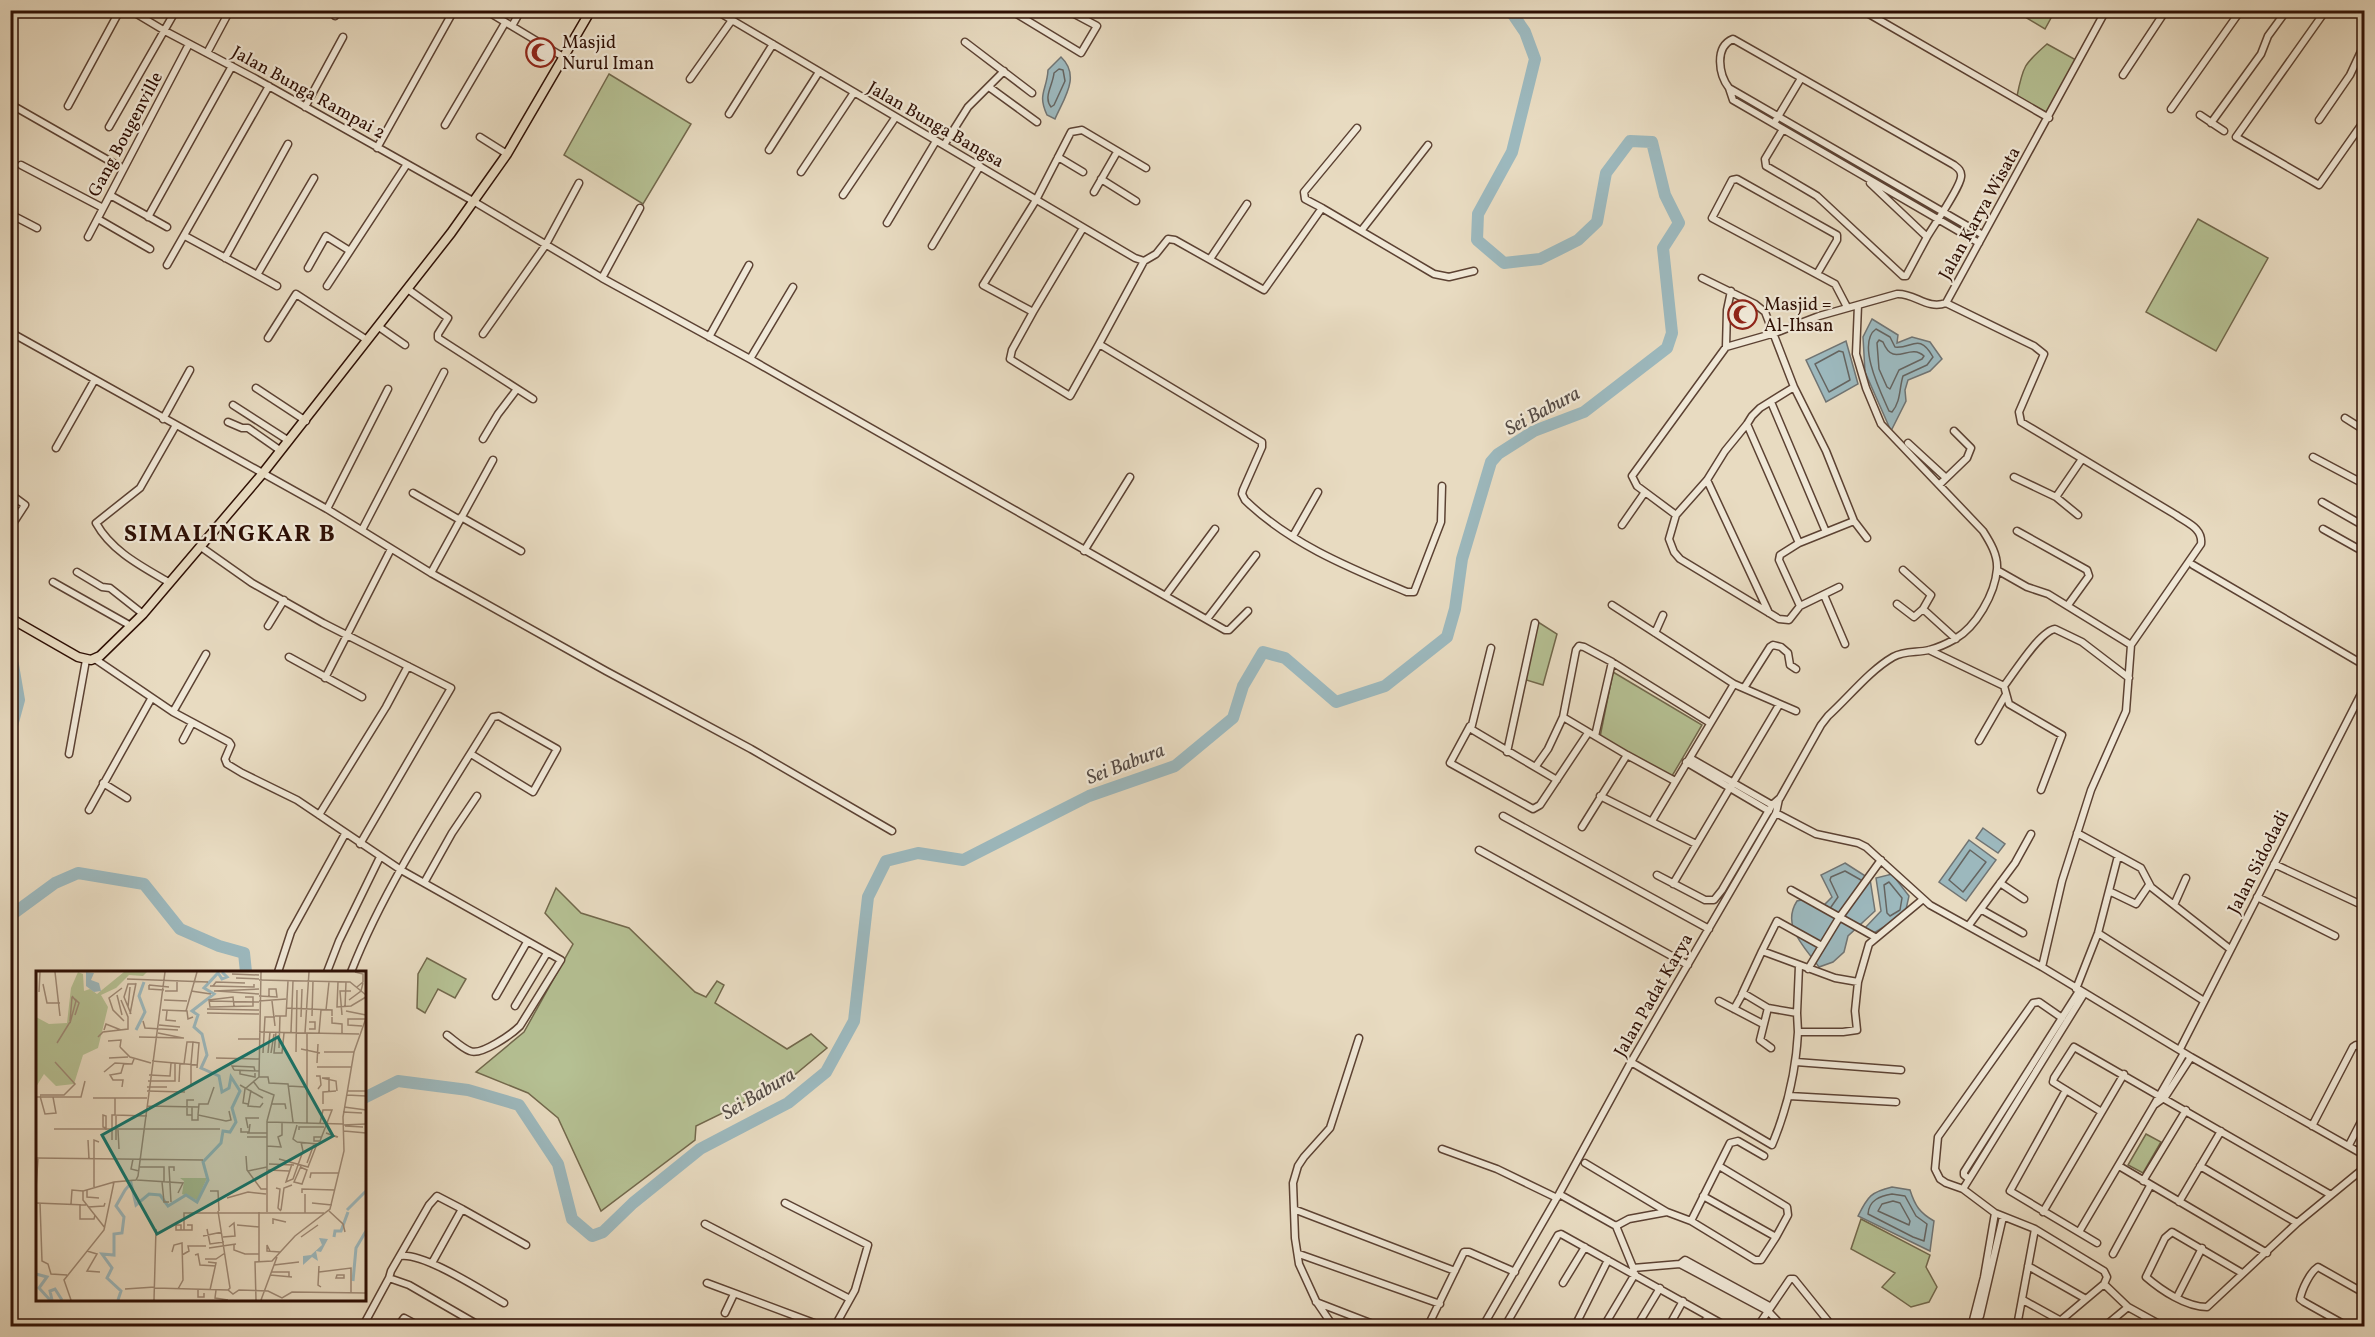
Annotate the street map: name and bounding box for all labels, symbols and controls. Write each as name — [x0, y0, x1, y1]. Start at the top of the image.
place label: Masjid Nurul Iman — [562, 31, 654, 77]
mosque icon: Masjid Nurul Iman — [525, 36, 557, 68]
street label: Jalan Bunga Rampai 2 — [227, 41, 390, 146]
street label: Gang Bougenville — [83, 68, 170, 202]
street label: Jalan Bunga Bangsa — [862, 76, 1008, 175]
street label: Jalan Karya Wisata — [1933, 143, 2027, 285]
place label: Masjid = Al-Ihsan — [1764, 293, 1834, 339]
mosque icon: Masjid = Al-Ihsan — [1727, 298, 1759, 330]
water label: Sei Babura — [1500, 380, 1586, 443]
district label: SIMALINGKAR B — [124, 518, 336, 552]
water label: Sei Babura — [1082, 737, 1169, 793]
street label: Jalan Sidodadi — [2222, 807, 2296, 919]
street label: Jalan Padat Karya — [1609, 929, 1700, 1062]
inset map — [36, 971, 366, 1301]
water label: Sei Babura — [717, 1062, 801, 1128]

